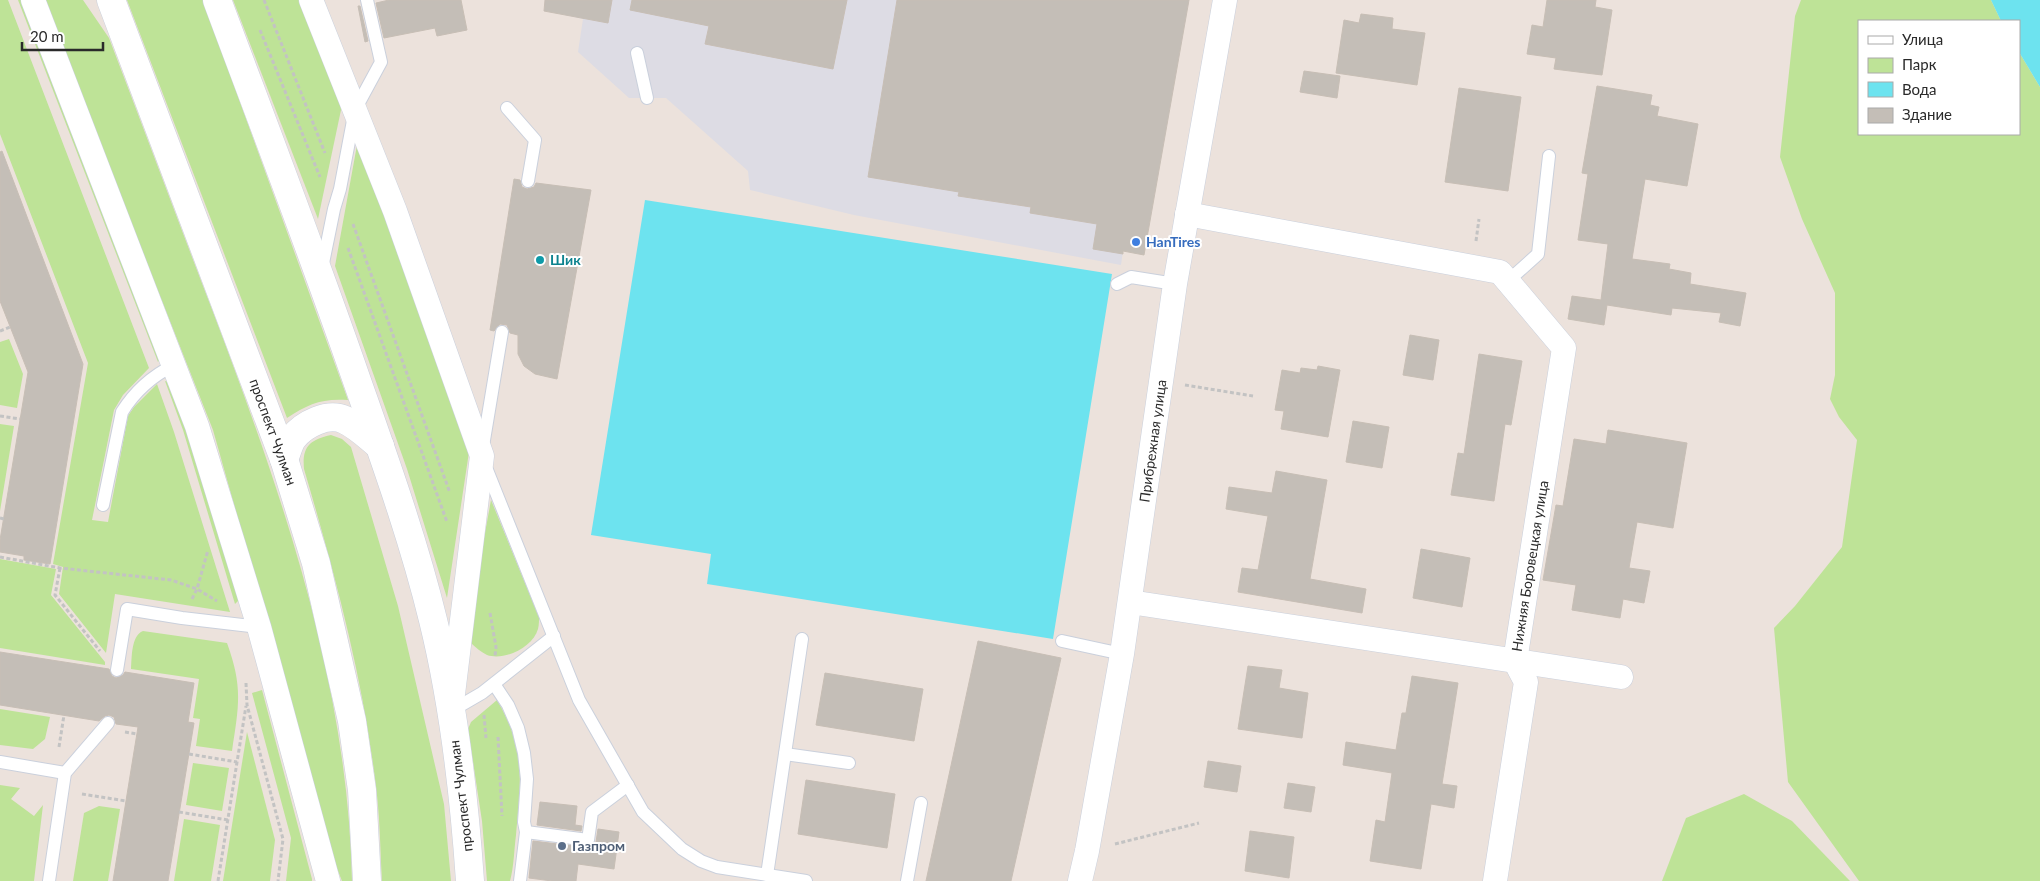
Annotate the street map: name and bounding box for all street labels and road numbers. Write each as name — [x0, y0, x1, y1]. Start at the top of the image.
street label: проспект Чулман — [246, 376, 301, 487]
street label: Прибрежная улица — [1135, 378, 1170, 504]
street label: Нижняя Боровецкая улица — [1508, 479, 1551, 653]
street label: проспект Чулман — [445, 739, 476, 853]

